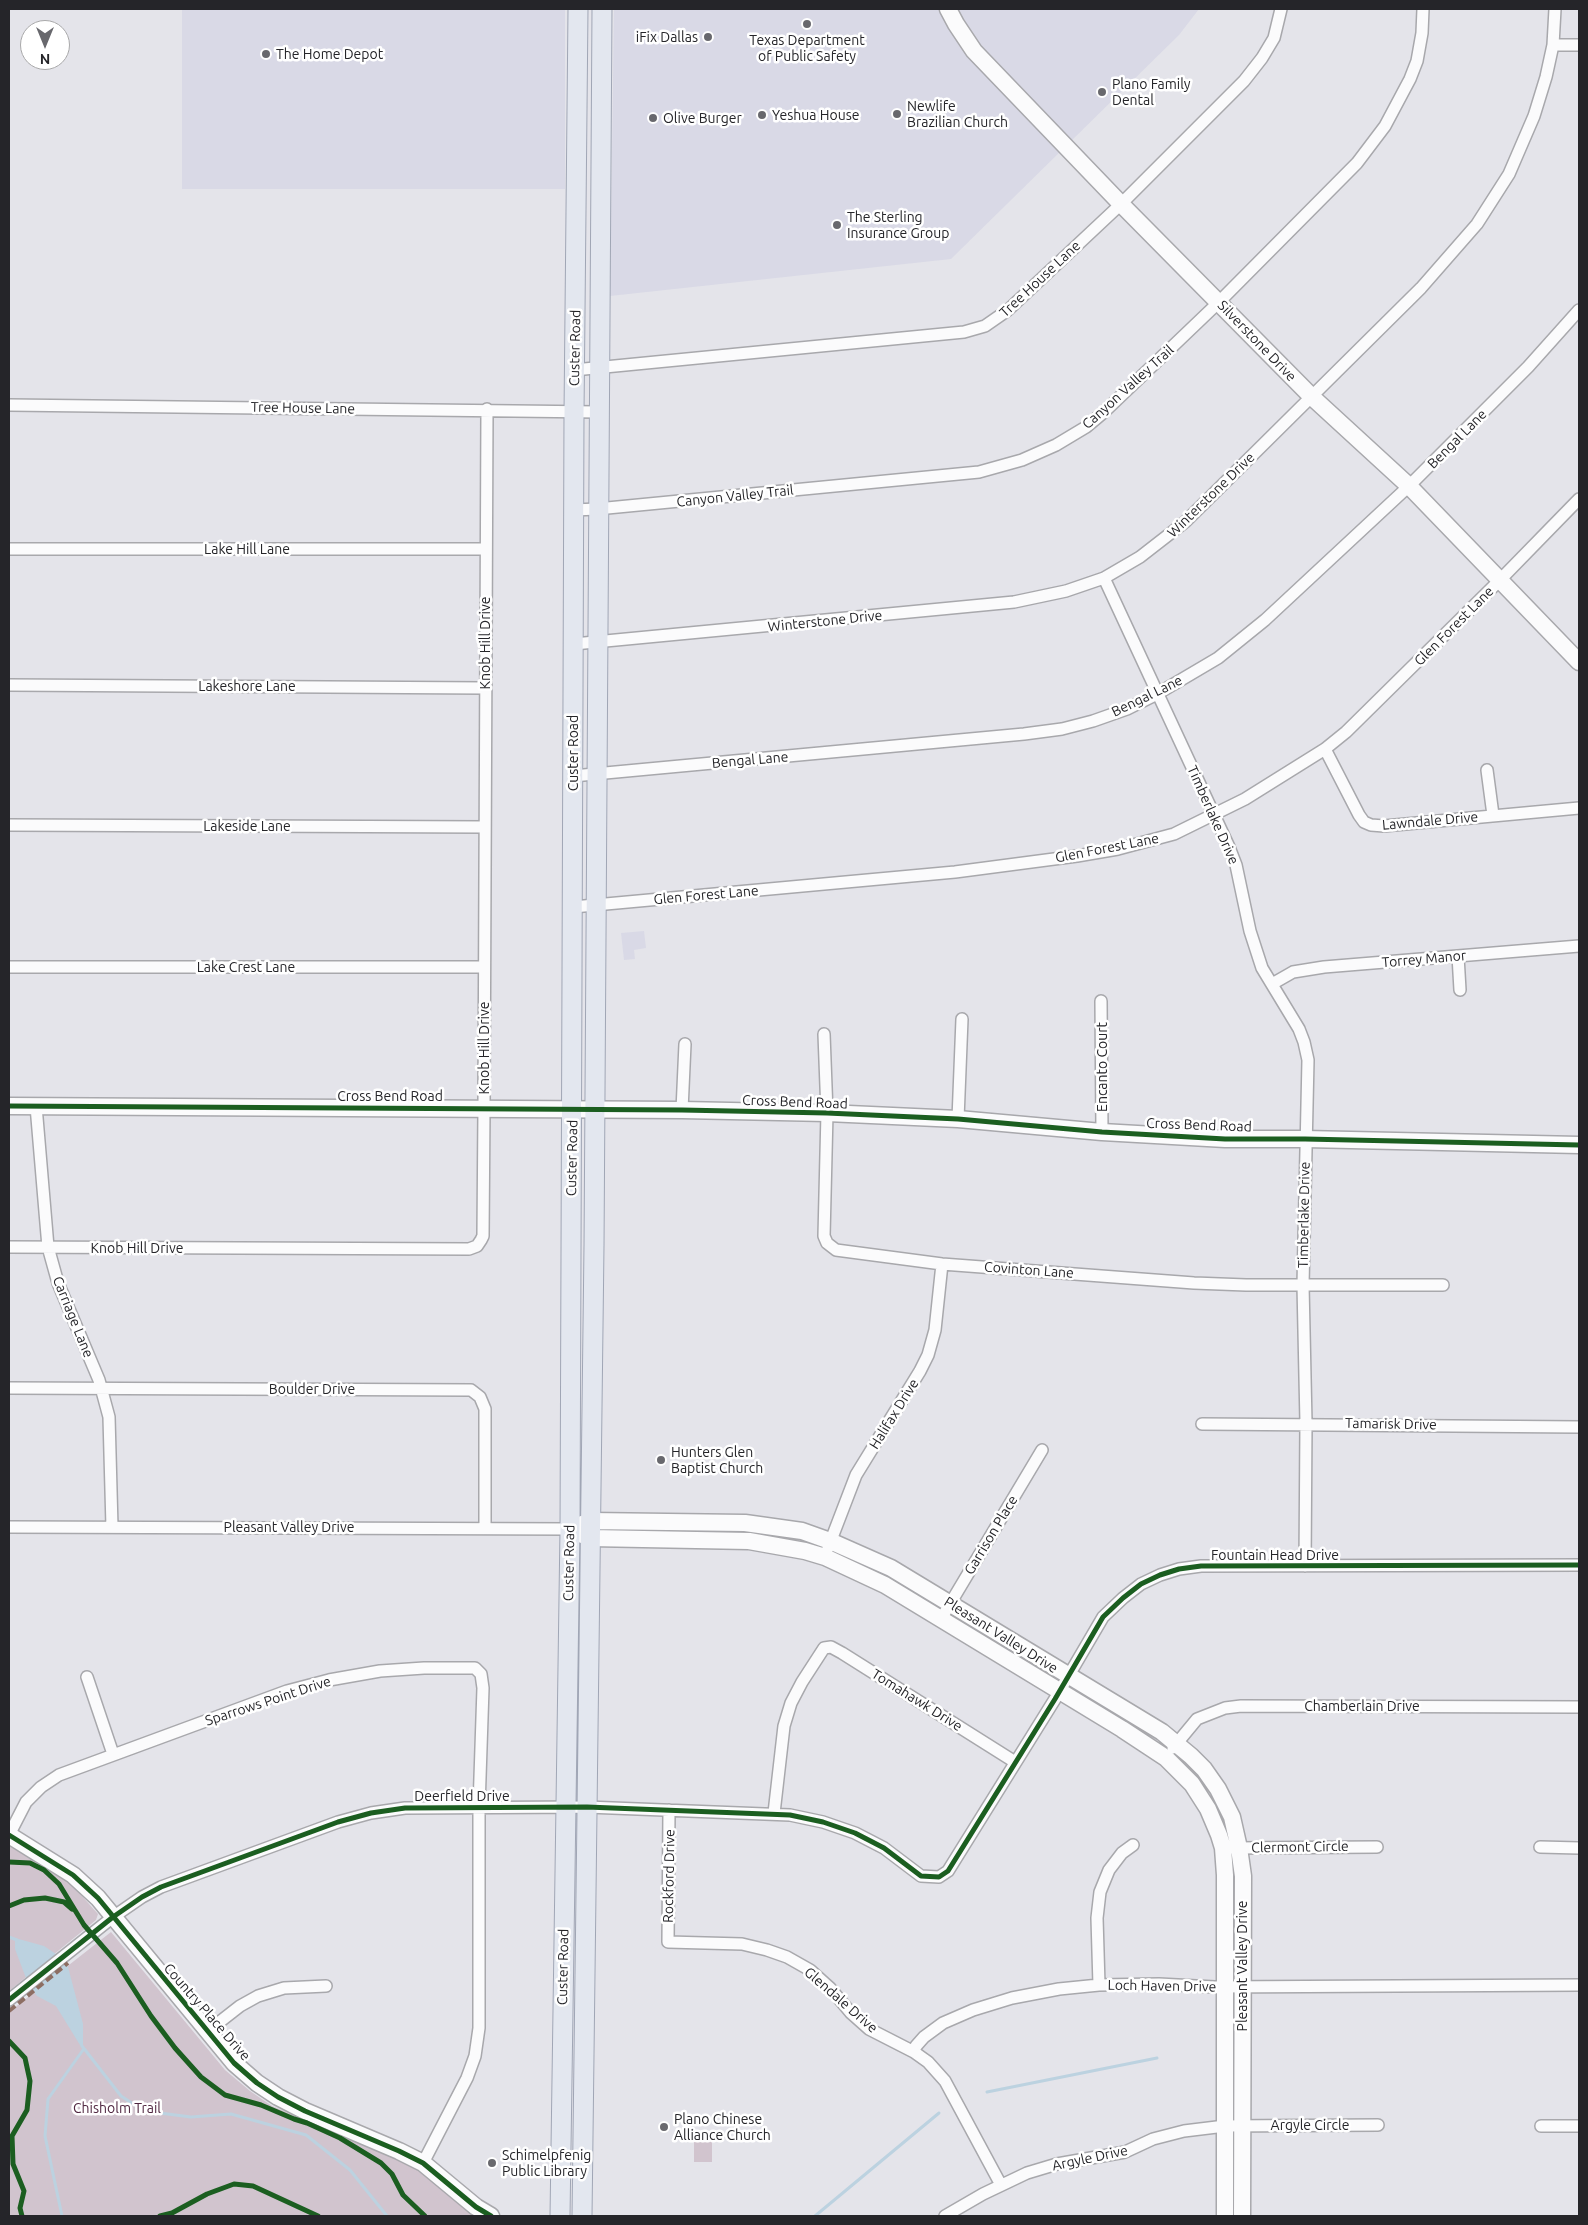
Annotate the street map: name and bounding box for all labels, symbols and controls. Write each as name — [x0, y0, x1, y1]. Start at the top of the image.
marker: Texas Department of Public Safety — [801, 18, 813, 30]
north arrow — [20, 20, 70, 70]
place label: iFix Dallas — [636, 29, 698, 45]
marker: iFix Dallas — [702, 31, 714, 43]
place label: Texas Department of Public Safety — [749, 32, 865, 64]
place label: The Home Depot — [276, 46, 383, 62]
marker: The Home Depot — [260, 48, 272, 60]
text: N — [40, 51, 50, 67]
place label: Plano Family Dental — [1112, 76, 1191, 108]
marker: Plano Family Dental — [1096, 86, 1108, 98]
place label: Newlife Brazilian Church — [907, 98, 1008, 130]
place label: Yeshua House — [772, 107, 859, 123]
marker: Newlife Brazilian Church — [891, 108, 903, 120]
marker: Yeshua House — [756, 109, 768, 121]
place label: Olive Burger — [663, 110, 742, 126]
marker: Olive Burger — [647, 112, 659, 124]
place label: The Sterling Insurance Group — [847, 209, 949, 242]
marker: The Sterling Insurance Group — [831, 219, 843, 231]
street label: Tree House Lane — [996, 237, 1084, 321]
street label: Silverstone Drive — [1214, 297, 1300, 385]
street label: Custer Road — [566, 310, 584, 386]
street label: Canyon Valley Trail — [1079, 341, 1177, 433]
street label: Tree House Lane — [251, 399, 355, 417]
street label: Bengal Lane — [1424, 406, 1490, 472]
street label: Winterstone Drive — [1164, 449, 1258, 541]
street label: Canyon Valley Trail — [676, 482, 794, 510]
street label: Lake Hill Lane — [204, 541, 290, 557]
street label: Glen Forest Lane — [1411, 583, 1497, 669]
street label: Knob Hill Drive — [477, 597, 493, 689]
street label: Winterstone Drive — [767, 607, 883, 635]
street label: Bengal Lane — [1109, 672, 1185, 720]
street label: Lakeshore Lane — [198, 678, 296, 694]
street label: Custer Road — [565, 715, 581, 791]
street label: Bengal Lane — [711, 748, 789, 772]
street label: Timberlake Drive — [1184, 763, 1242, 867]
street label: Lawndale Drive — [1381, 808, 1479, 834]
street label: Lakeside Lane — [203, 818, 291, 834]
street label: Glen Forest Lane — [1054, 830, 1160, 866]
street label: Glen Forest Lane — [653, 882, 759, 908]
street label: Torrey Manor — [1381, 947, 1467, 971]
street label: Lake Crest Lane — [197, 959, 295, 975]
street label: Knob Hill Drive — [476, 1002, 492, 1094]
street label: Encanto Court — [1094, 1022, 1110, 1112]
street label: Cross Bend Road — [337, 1088, 443, 1104]
street label: Cross Bend Road — [742, 1092, 848, 1112]
street label: Cross Bend Road — [1146, 1115, 1252, 1135]
street label: Custer Road — [563, 1120, 581, 1196]
street label: Timberlake Drive — [1295, 1162, 1313, 1268]
street label: Knob Hill Drive — [91, 1240, 183, 1256]
street label: Covinton Lane — [984, 1258, 1074, 1282]
street label: Carriage Lane — [49, 1274, 97, 1360]
street label: Halifax Drive — [866, 1376, 922, 1452]
street label: Boulder Drive — [269, 1381, 355, 1397]
street label: Tamarisk Drive — [1345, 1415, 1437, 1433]
place label: Hunters Glen Baptist Church — [671, 1444, 763, 1476]
marker: Hunters Glen Baptist Church — [655, 1454, 667, 1466]
street label: Garrison Place — [961, 1492, 1021, 1578]
street label: Pleasant Valley Drive — [224, 1519, 354, 1535]
street label: Custer Road — [560, 1525, 578, 1601]
street label: Fountain Head Drive — [1211, 1547, 1339, 1563]
street label: Pleasant Valley Drive — [941, 1593, 1061, 1677]
street label: Tomahawk Drive — [868, 1665, 966, 1735]
street label: Sparrows Point Drive — [203, 1673, 333, 1729]
street label: Chamberlain Drive — [1304, 1698, 1420, 1714]
street label: Deerfield Drive — [414, 1788, 510, 1804]
street label: Rockford Drive — [660, 1829, 678, 1923]
street label: Clermont Circle — [1251, 1838, 1349, 1856]
street label: Pleasant Valley Drive — [1234, 1901, 1250, 2031]
street label: Custer Road — [554, 1929, 572, 2005]
street label: Country Place Drive — [160, 1960, 254, 2064]
street label: Glendale Drive — [801, 1964, 881, 2036]
street label: Loch Haven Drive — [1107, 1977, 1217, 1995]
park label: Chisholm Trail — [73, 2100, 161, 2116]
place label: Plano Chinese Alliance Church — [674, 2111, 771, 2144]
street label: Argyle Circle — [1271, 2117, 1349, 2133]
marker: Plano Chinese Alliance Church — [658, 2121, 670, 2133]
street label: Argyle Drive — [1051, 2142, 1129, 2174]
place label: Schimelpfenig Public Library — [502, 2147, 591, 2180]
marker: Schimelpfenig Public Library — [486, 2157, 498, 2169]

